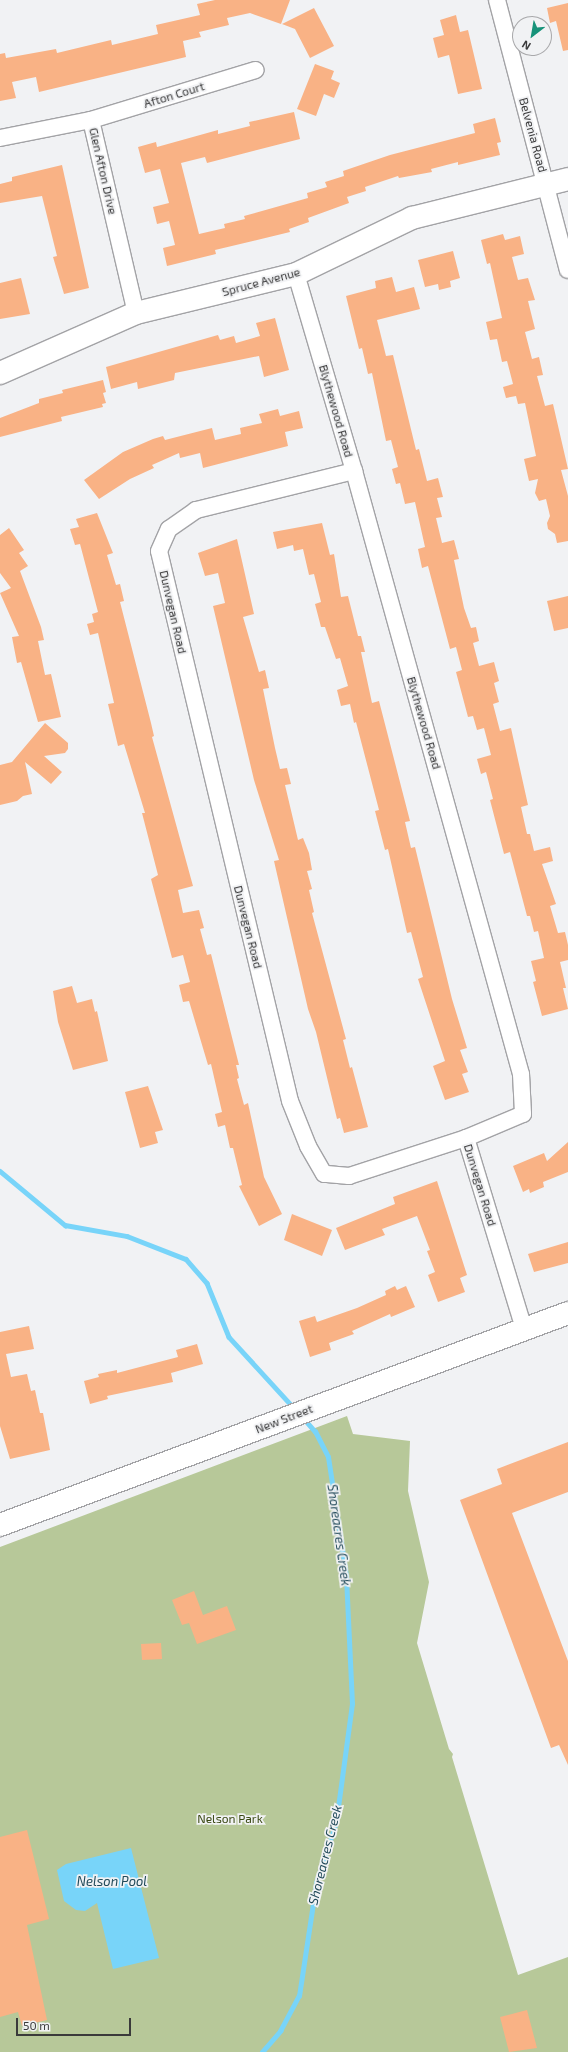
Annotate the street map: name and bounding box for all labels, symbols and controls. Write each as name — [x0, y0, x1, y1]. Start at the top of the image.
north arrow — [512, 16, 552, 56]
text: N — [519, 38, 533, 53]
street label: Afton Court — [142, 79, 206, 111]
street label: Belvenia Road — [516, 96, 550, 174]
street label: Glen Afton Drive — [86, 126, 120, 216]
street label: Spruce Avenue — [220, 265, 302, 299]
street label: Blythewood Road — [316, 363, 356, 459]
street label: Dunvegan Road — [156, 569, 190, 655]
street label: Blythewood Road — [404, 675, 444, 771]
street label: Dunvegan Road — [231, 884, 265, 970]
street label: Dunvegan Road — [461, 1142, 499, 1228]
street label: New Street — [253, 1401, 315, 1437]
water label: Shoreacres Creek — [324, 1483, 354, 1587]
water label: Shoreacres Creek — [305, 1803, 345, 1907]
park label: Nelson Park — [197, 1812, 263, 1826]
water label: Nelson Pool — [77, 1873, 147, 1889]
scale bar — [18, 2010, 133, 2036]
text: 50 m — [23, 2018, 50, 2032]

